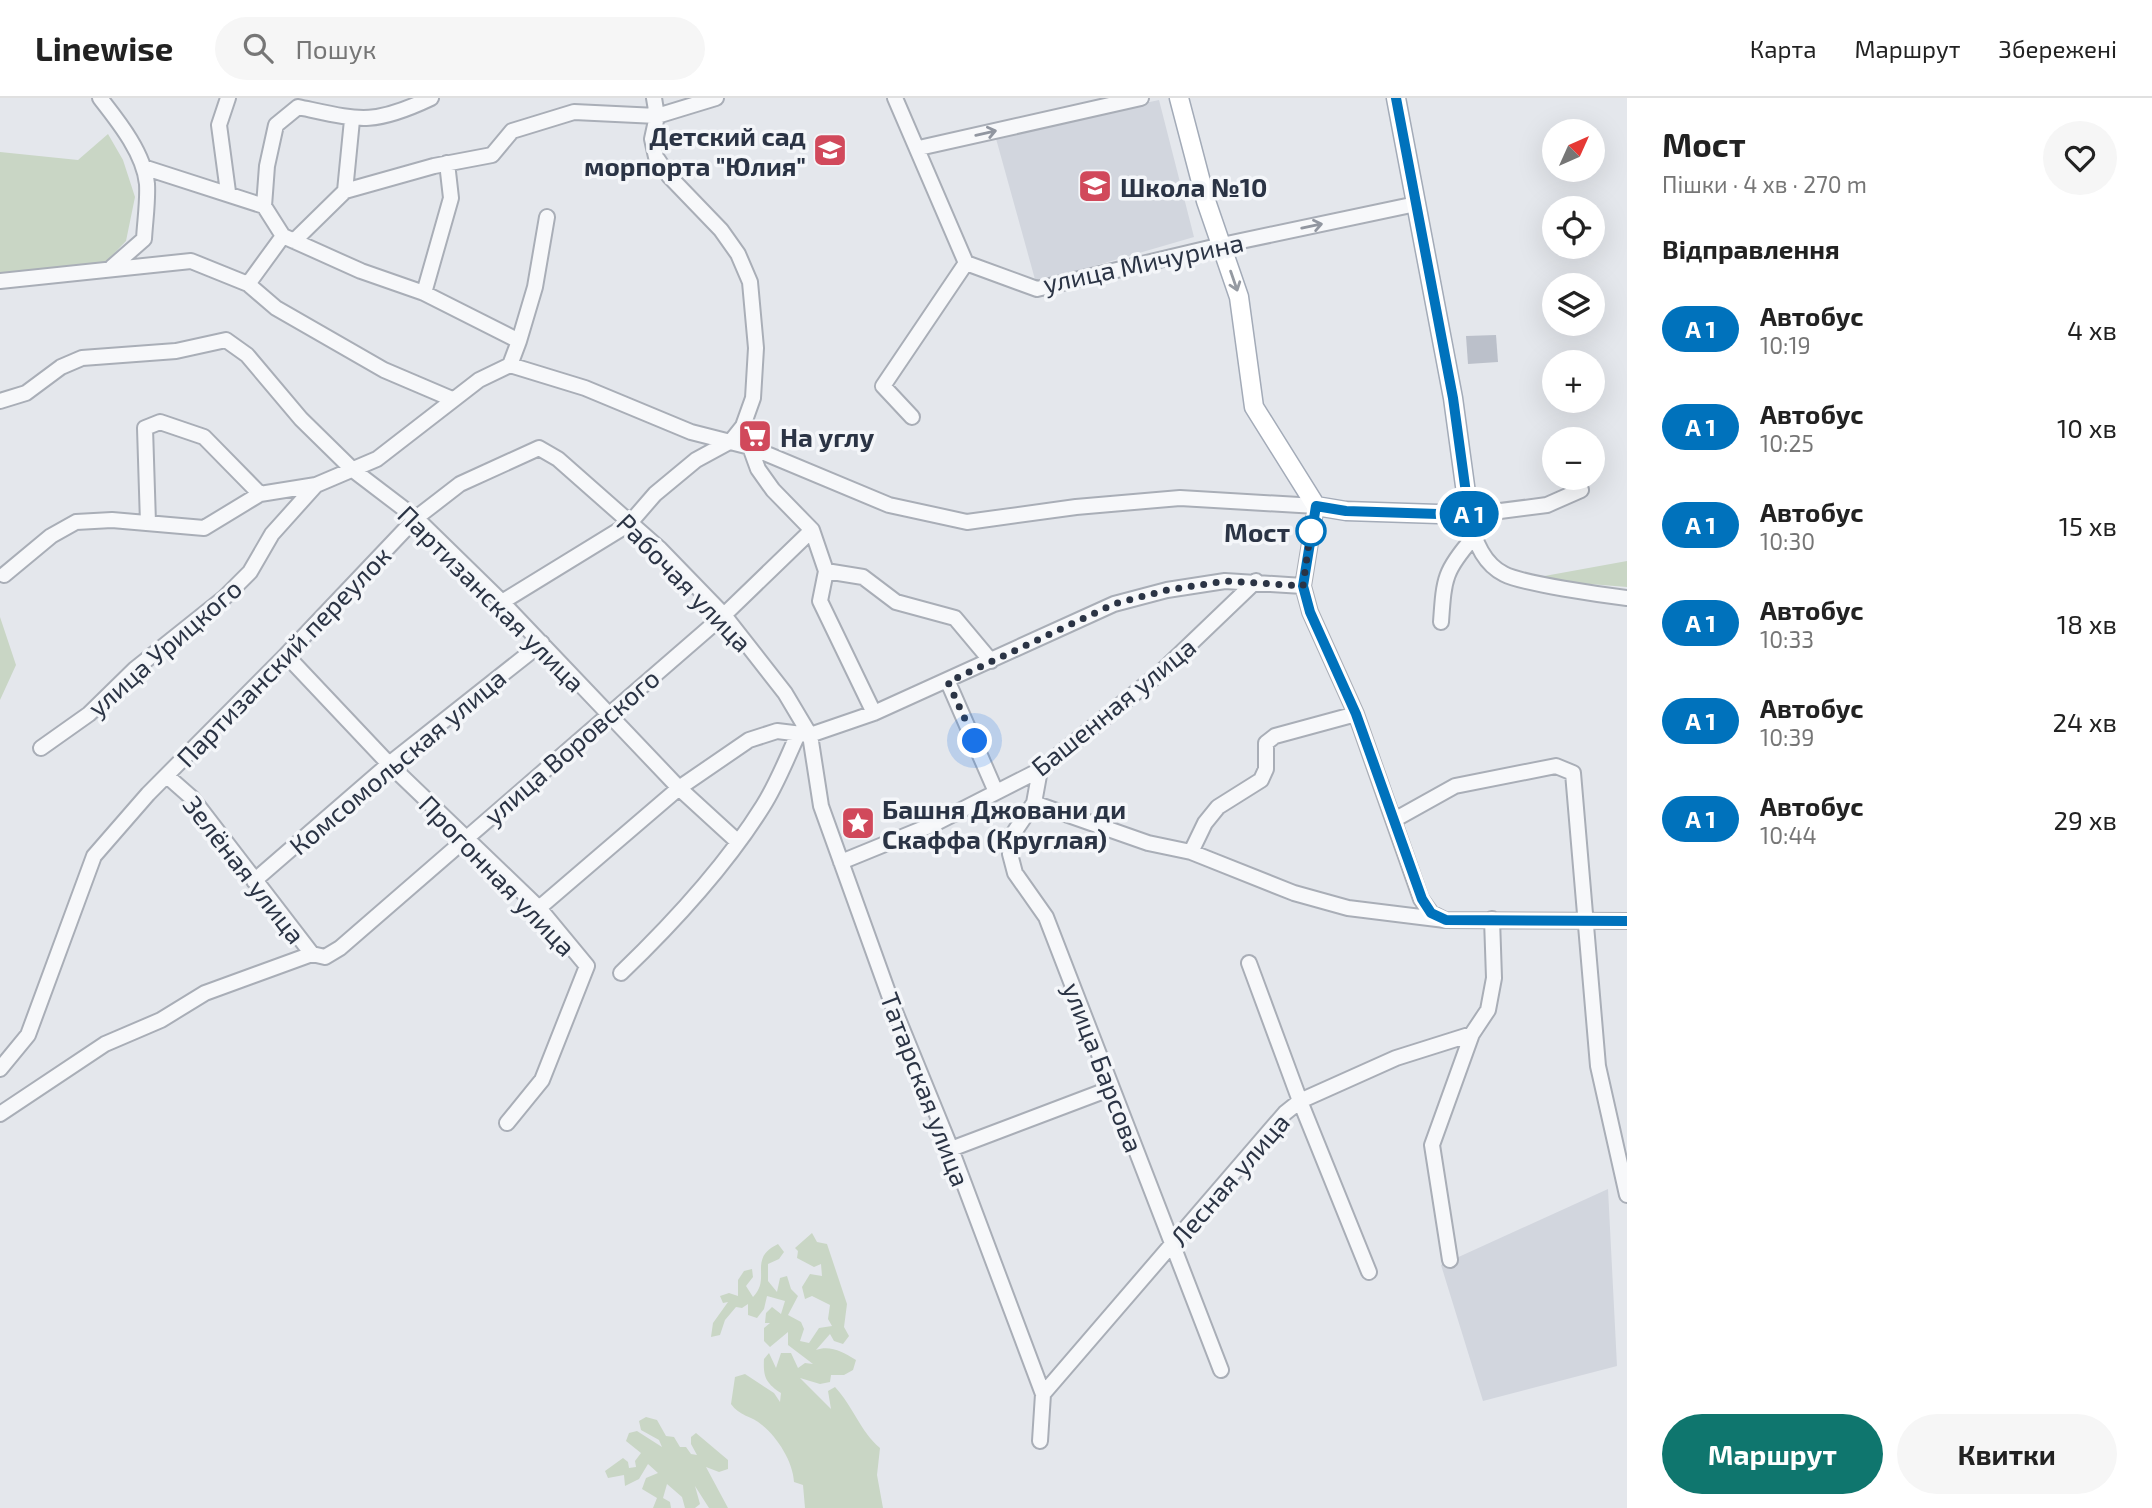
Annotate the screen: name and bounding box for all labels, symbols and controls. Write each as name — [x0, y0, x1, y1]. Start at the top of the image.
search box — [215, 17, 705, 80]
text: Linewise — [35, 28, 173, 68]
icon: search — [239, 29, 277, 67]
text: Пошук — [295, 33, 376, 64]
text: Карта — [1750, 34, 1816, 63]
text: Маршрут — [1854, 34, 1960, 63]
text: Збережені — [1998, 34, 2117, 63]
north arrow — [1542, 119, 1605, 182]
map controls — [1542, 119, 1605, 490]
place label: Детский сад морпорта "Юлия" — [584, 120, 806, 181]
button: heart — [2043, 121, 2117, 195]
text: Мост — [1662, 124, 1746, 164]
one-way arrow — [974, 126, 997, 140]
school or university icon: Детский сад морпорта "Юлия" — [811, 131, 849, 169]
school or university icon: Школа №10 — [1076, 167, 1114, 205]
text: Пішки · 4 хв · 270 m — [1662, 170, 1867, 198]
place label: Школа №10 — [1120, 171, 1267, 202]
button: locate — [1542, 196, 1605, 259]
one-way arrow — [1300, 218, 1323, 232]
street label: улица Мичурина — [1040, 226, 1246, 299]
text: Відправлення — [1662, 233, 1840, 264]
one-way arrow — [1229, 269, 1241, 291]
button: layers — [1542, 273, 1605, 336]
text: Автобус — [1760, 300, 1863, 331]
text: A 1 — [1685, 314, 1716, 343]
text: 4 хв — [2067, 314, 2117, 345]
text: 10:19 — [1760, 331, 1811, 359]
button: + — [1542, 350, 1605, 413]
text: Автобус — [1760, 398, 1863, 429]
text: A 1 — [1685, 412, 1716, 441]
text: 10 хв — [2057, 412, 2117, 443]
supermarket icon: На углу — [736, 417, 774, 455]
place label: На углу — [780, 421, 874, 452]
button: − — [1542, 427, 1605, 490]
text: 10:25 — [1760, 429, 1814, 457]
line badge: A 1 — [1429, 491, 1509, 537]
text: Автобус — [1760, 496, 1863, 527]
street label: Партизанская улица — [392, 498, 592, 698]
text: A 1 — [1454, 499, 1484, 528]
street label: Рабочая улица — [611, 506, 759, 658]
text: A 1 — [1685, 510, 1716, 539]
text: 15 хв — [2059, 510, 2117, 541]
place label: Мост — [1224, 516, 1290, 547]
marker: Мост — [1296, 516, 1326, 546]
text: 10:30 — [1760, 527, 1815, 555]
street label: Партизанский переулок — [169, 539, 397, 773]
street label: улица Урицкого — [81, 572, 248, 723]
text: Автобус — [1760, 594, 1863, 625]
text: A 1 — [1685, 608, 1716, 637]
text: 18 хв — [2057, 608, 2117, 639]
text: 10:33 — [1760, 625, 1814, 653]
street label: Башенная улица — [1025, 630, 1202, 782]
street label: Комсомольская улица — [283, 661, 512, 861]
street label: улица Воровского — [477, 662, 666, 831]
text: Автобус — [1760, 692, 1863, 723]
text: A 1 — [1685, 706, 1716, 735]
text: 24 хв — [2052, 706, 2117, 737]
your location — [957, 723, 992, 758]
text: 10:39 — [1760, 723, 1814, 751]
street label: Прогонная улица — [413, 788, 583, 962]
street label: Зелёная улица — [177, 789, 312, 950]
text: Автобус — [1760, 790, 1863, 821]
place label: Башня Джовани ди Скаффа (Круглая) — [882, 793, 1126, 854]
place icon: Башня Джовани ди Скаффа (Круглая) — [839, 804, 877, 842]
text: A 1 — [1685, 804, 1716, 833]
text: 29 хв — [2054, 804, 2117, 835]
text: 10:44 — [1760, 821, 1817, 849]
street label: улица Барсова — [1056, 978, 1151, 1157]
street label: Татарская улица — [874, 988, 977, 1191]
street label: Лесная улица — [1163, 1106, 1296, 1252]
button: Маршрут — [1662, 1414, 1883, 1494]
button: Квитки — [1897, 1414, 2117, 1494]

